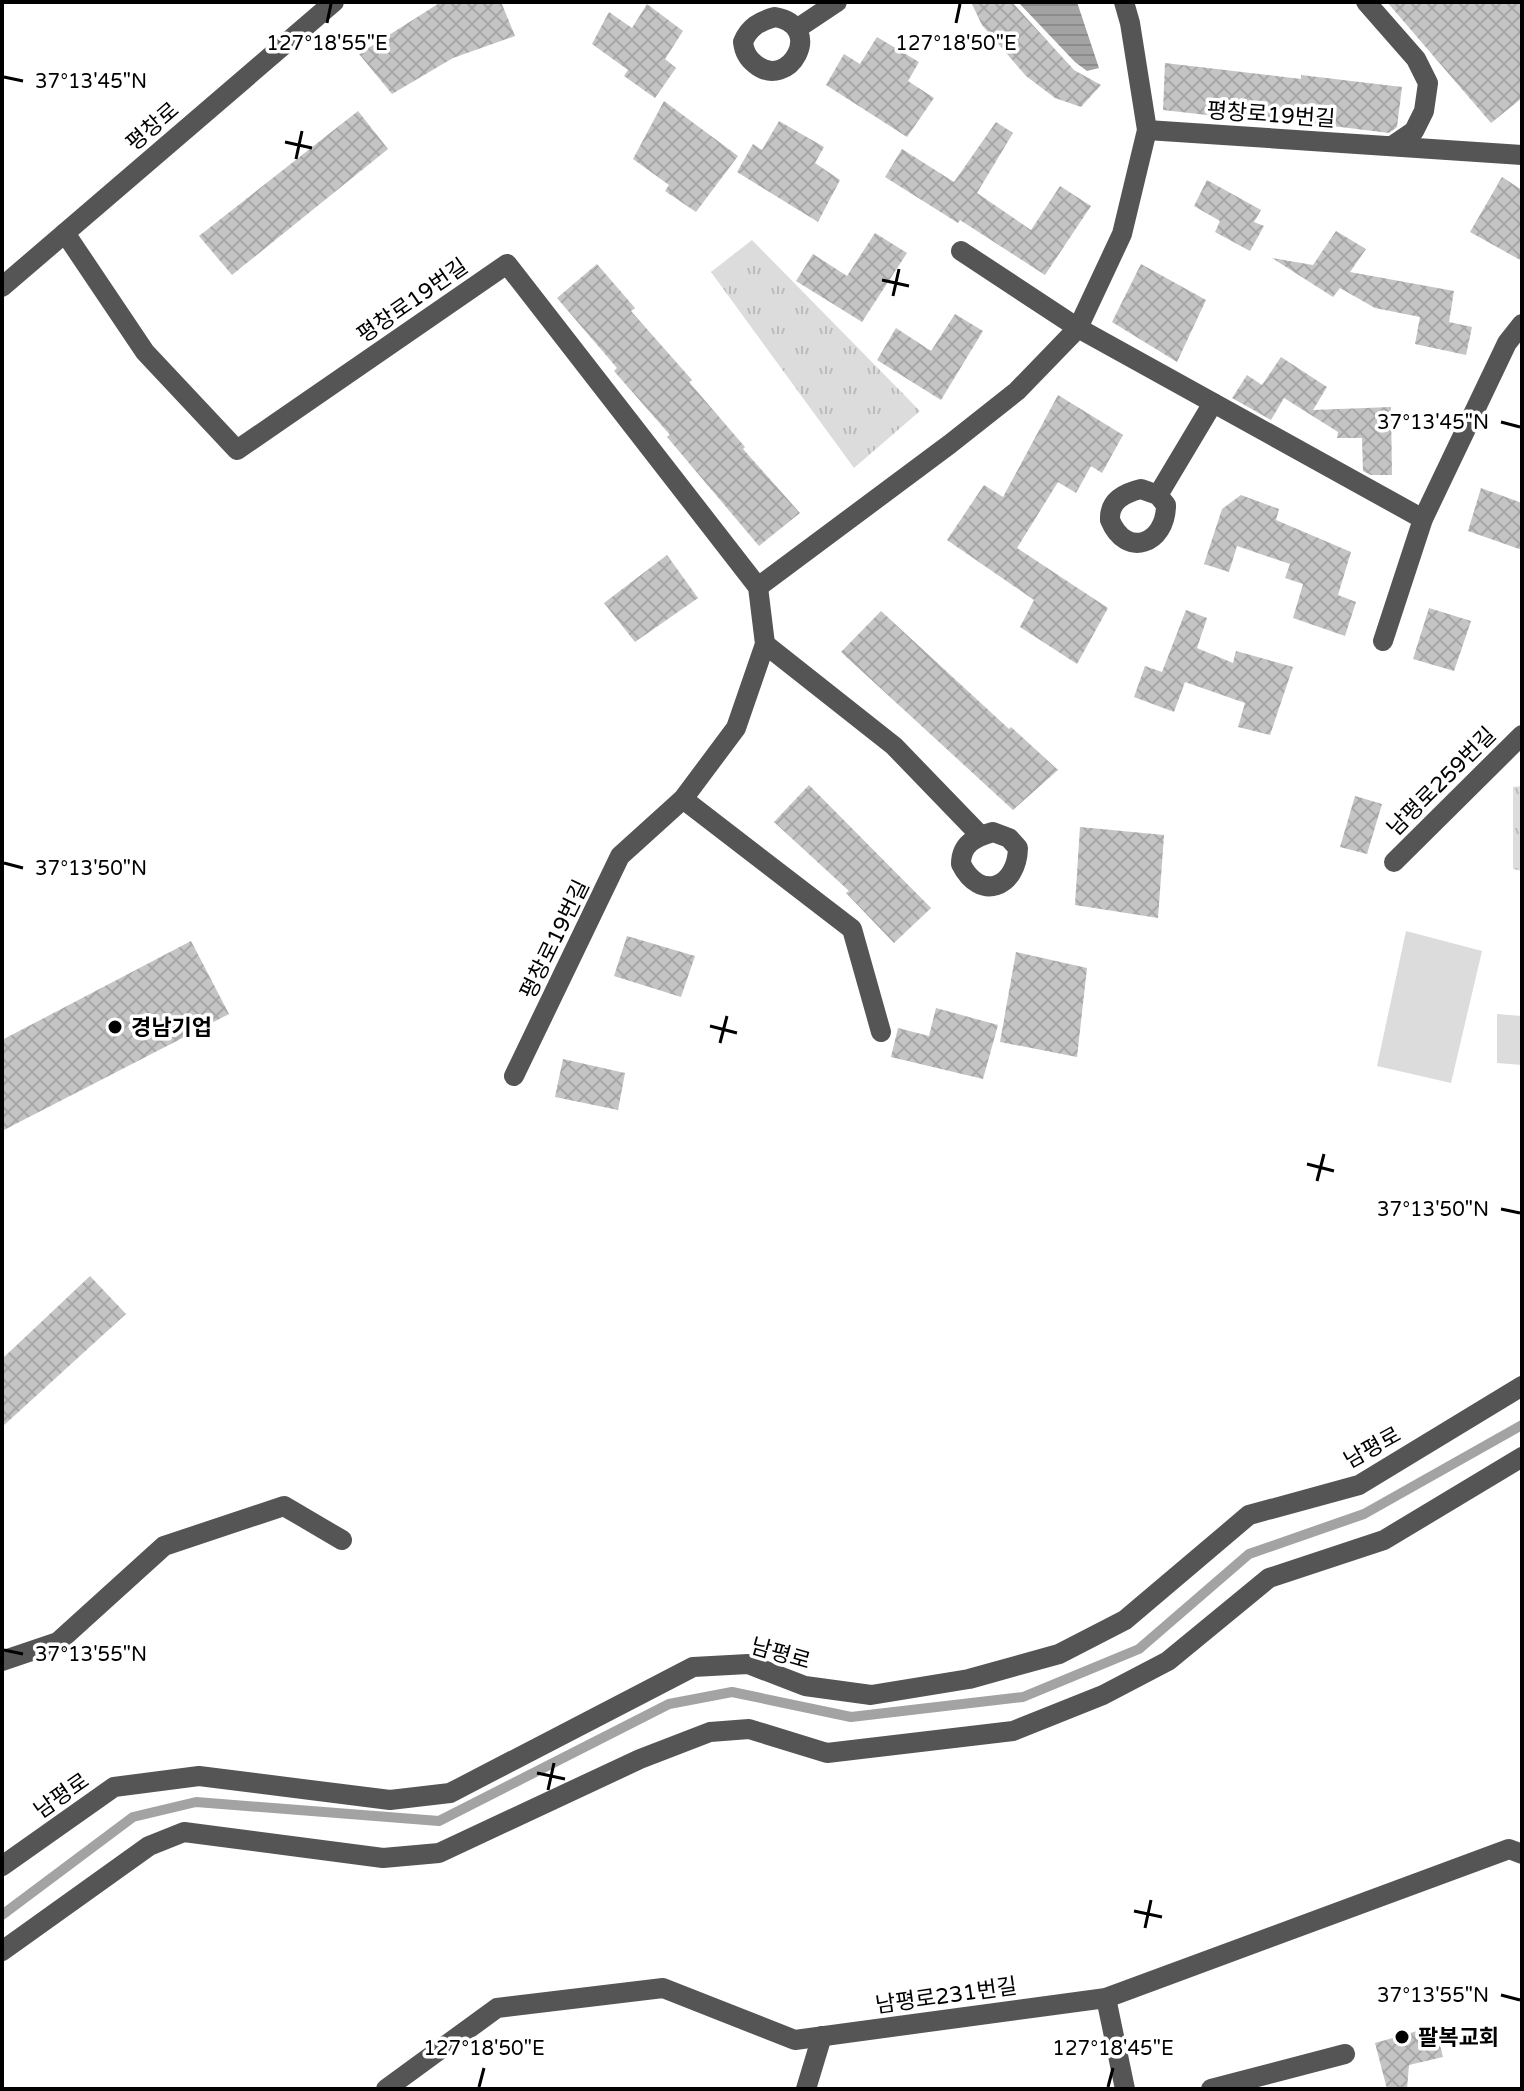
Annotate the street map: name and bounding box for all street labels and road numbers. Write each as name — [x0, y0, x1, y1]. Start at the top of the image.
street label: 평창로 — [121, 97, 184, 156]
street label: 평창로19번길 — [1206, 98, 1336, 132]
street label: 평창로19번길 — [352, 253, 473, 348]
street label: 남평로259번길 — [1382, 722, 1501, 841]
street label: 평창로19번길 — [515, 876, 595, 1003]
street label: 남평로 — [1340, 1422, 1405, 1474]
street label: 남평로 — [748, 1633, 813, 1675]
street label: 남평로 — [29, 1768, 94, 1824]
street label: 남평로231번길 — [874, 1973, 1019, 2019]

